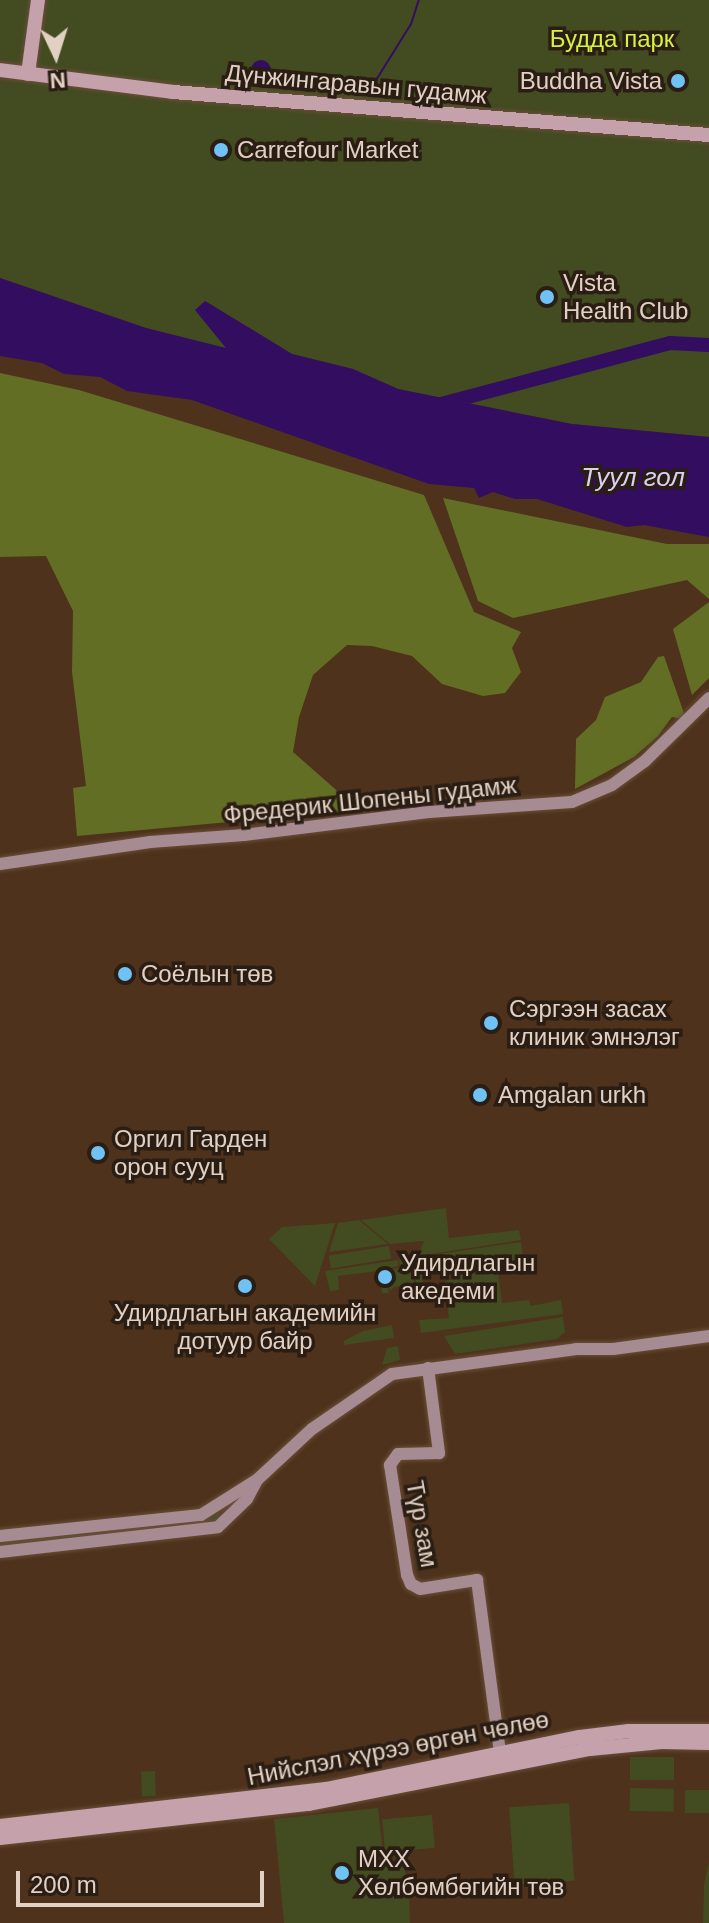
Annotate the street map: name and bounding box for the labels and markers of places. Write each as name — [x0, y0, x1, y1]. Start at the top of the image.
place label: Buddha Vista — [520, 67, 662, 95]
marker: Buddha Vista — [669, 72, 687, 90]
place label: Carrefour Market — [237, 136, 418, 164]
marker: Carrefour Market — [212, 141, 230, 159]
place label: Vista Health Club — [563, 269, 688, 325]
marker: Vista Health Club — [538, 288, 556, 306]
place label: Соёлын төв — [141, 960, 273, 988]
marker: Соёлын төв — [116, 965, 134, 983]
place label: Сэргээн засах клиник эмнэлэг — [509, 995, 680, 1051]
marker: Сэргээн засах клиник эмнэлэг — [480, 1012, 502, 1034]
place label: Amgalan urkh — [498, 1081, 646, 1109]
marker: Amgalan urkh — [469, 1084, 491, 1106]
place label: Оргил Гарден орон сууц — [114, 1125, 267, 1181]
marker: Оргил Гарден орон сууц — [89, 1144, 107, 1162]
place label: Удирдлагын акедеми — [401, 1249, 535, 1305]
marker: Удирдлагын акедеми — [376, 1268, 394, 1286]
marker: Удирдлагын академийн дотуур байр — [236, 1277, 254, 1295]
place label: Удирдлагын академийн дотуур байр — [114, 1299, 376, 1355]
place label: МХХ Хөлбөмбөгийн төв — [358, 1845, 564, 1901]
marker: МХХ Хөлбөмбөгийн төв — [333, 1864, 351, 1882]

